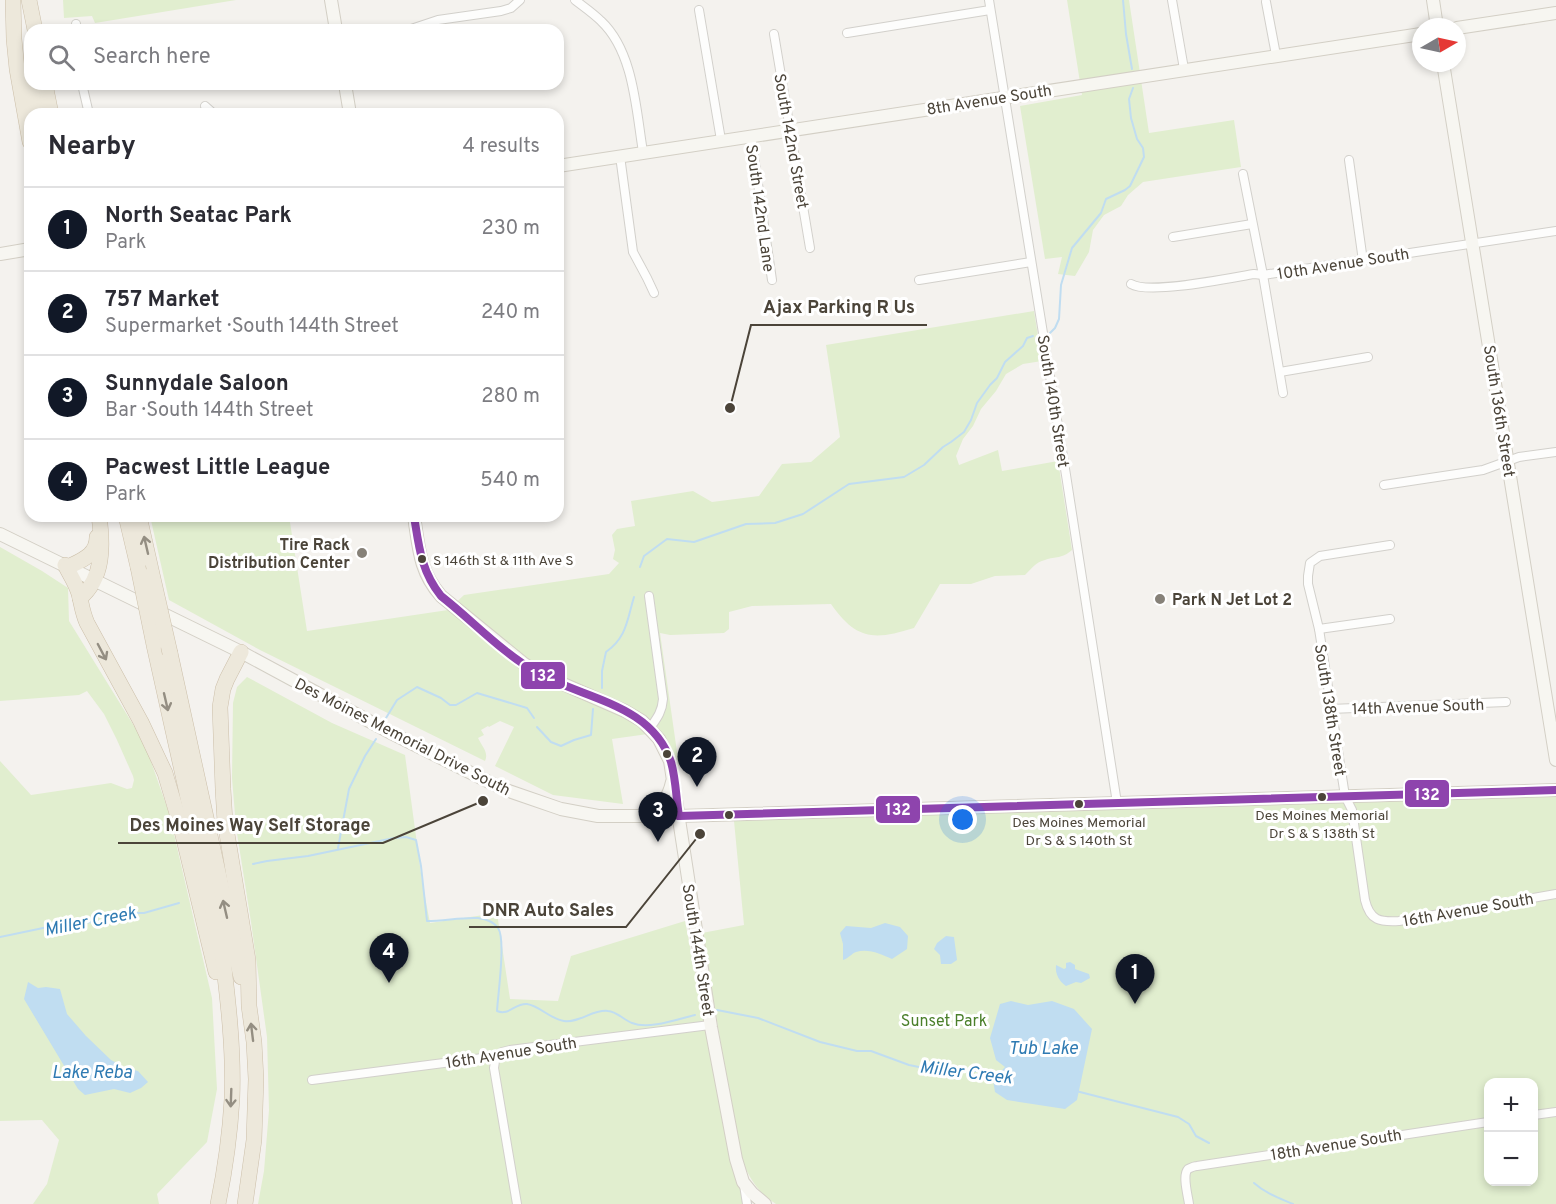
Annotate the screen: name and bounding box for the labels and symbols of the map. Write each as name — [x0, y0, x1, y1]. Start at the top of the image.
north arrow — [1412, 18, 1466, 72]
street label: South 142nd Street — [768, 72, 812, 211]
street label: 8th Avenue South — [925, 81, 1053, 121]
street label: South 142nd Lane — [740, 143, 778, 273]
street label: 10th Avenue South — [1276, 245, 1411, 285]
callout: Ajax Parking R Us — [751, 289, 927, 325]
text: Ajax Parking R Us — [763, 297, 915, 320]
street label: South 140th Street — [1032, 334, 1072, 469]
street label: South 136th Street — [1478, 344, 1518, 479]
one-way arrow — [140, 536, 151, 555]
place label: Tire Rack Distribution Center — [208, 536, 350, 574]
marker: Tire Rack Distribution Center — [355, 546, 369, 560]
marker: S 146th St & 11th Ave S — [416, 553, 428, 565]
place label: S 146th St & 11th Ave S — [433, 553, 574, 570]
place label: Park N Jet Lot 2 — [1172, 591, 1292, 611]
marker: Park N Jet Lot 2 — [1153, 592, 1167, 606]
one-way arrow — [97, 643, 109, 661]
street label: South 138th Street — [1309, 643, 1349, 778]
line badge: 132 — [520, 661, 566, 690]
text: 132 — [530, 667, 556, 687]
street label: Des Moines Memorial Drive South — [291, 674, 513, 801]
one-way arrow — [161, 692, 173, 711]
street label: 14th Avenue South — [1351, 696, 1485, 720]
pin: 2 — [678, 738, 716, 787]
unlabelled marker — [661, 748, 673, 760]
line badge: 132 — [1404, 779, 1450, 808]
text: 132 — [1414, 786, 1440, 806]
marker: Des Moines Memorial Dr S & S 138th St — [1316, 791, 1328, 803]
pin: 3 — [638, 792, 678, 842]
line badge: 132 — [875, 795, 921, 824]
marker: Des Moines Memorial Dr S & S 140th St — [1073, 798, 1085, 810]
text: 132 — [885, 801, 911, 821]
your location — [948, 805, 977, 834]
callout: Des Moines Way Self Storage — [118, 807, 383, 843]
place label: Des Moines Memorial Dr S & S 138th St — [1255, 808, 1389, 843]
unlabelled marker — [723, 809, 735, 821]
text: Des Moines Way Self Storage — [129, 815, 371, 838]
place label: Des Moines Memorial Dr S & S 140th St — [1012, 815, 1146, 850]
street label: South 144th Street — [677, 883, 717, 1018]
street label: 16th Avenue South — [1401, 890, 1535, 932]
callout: DNR Auto Sales — [469, 891, 626, 927]
one-way arrow — [219, 899, 231, 918]
text: DNR Auto Sales — [482, 900, 614, 923]
water label: Miller Creek — [42, 902, 139, 943]
pin: 4 — [370, 934, 408, 983]
pin: 1 — [1116, 954, 1154, 1004]
park label: Sunset Park — [901, 1012, 987, 1032]
one-way arrow — [247, 1023, 258, 1042]
street label: 16th Avenue South — [444, 1034, 578, 1074]
water label: Tub Lake — [1008, 1038, 1079, 1061]
water label: Miller Creek — [918, 1056, 1014, 1091]
water label: Lake Reba — [52, 1062, 133, 1085]
one-way arrow — [225, 1088, 237, 1108]
street label: 18th Avenue South — [1269, 1126, 1403, 1166]

